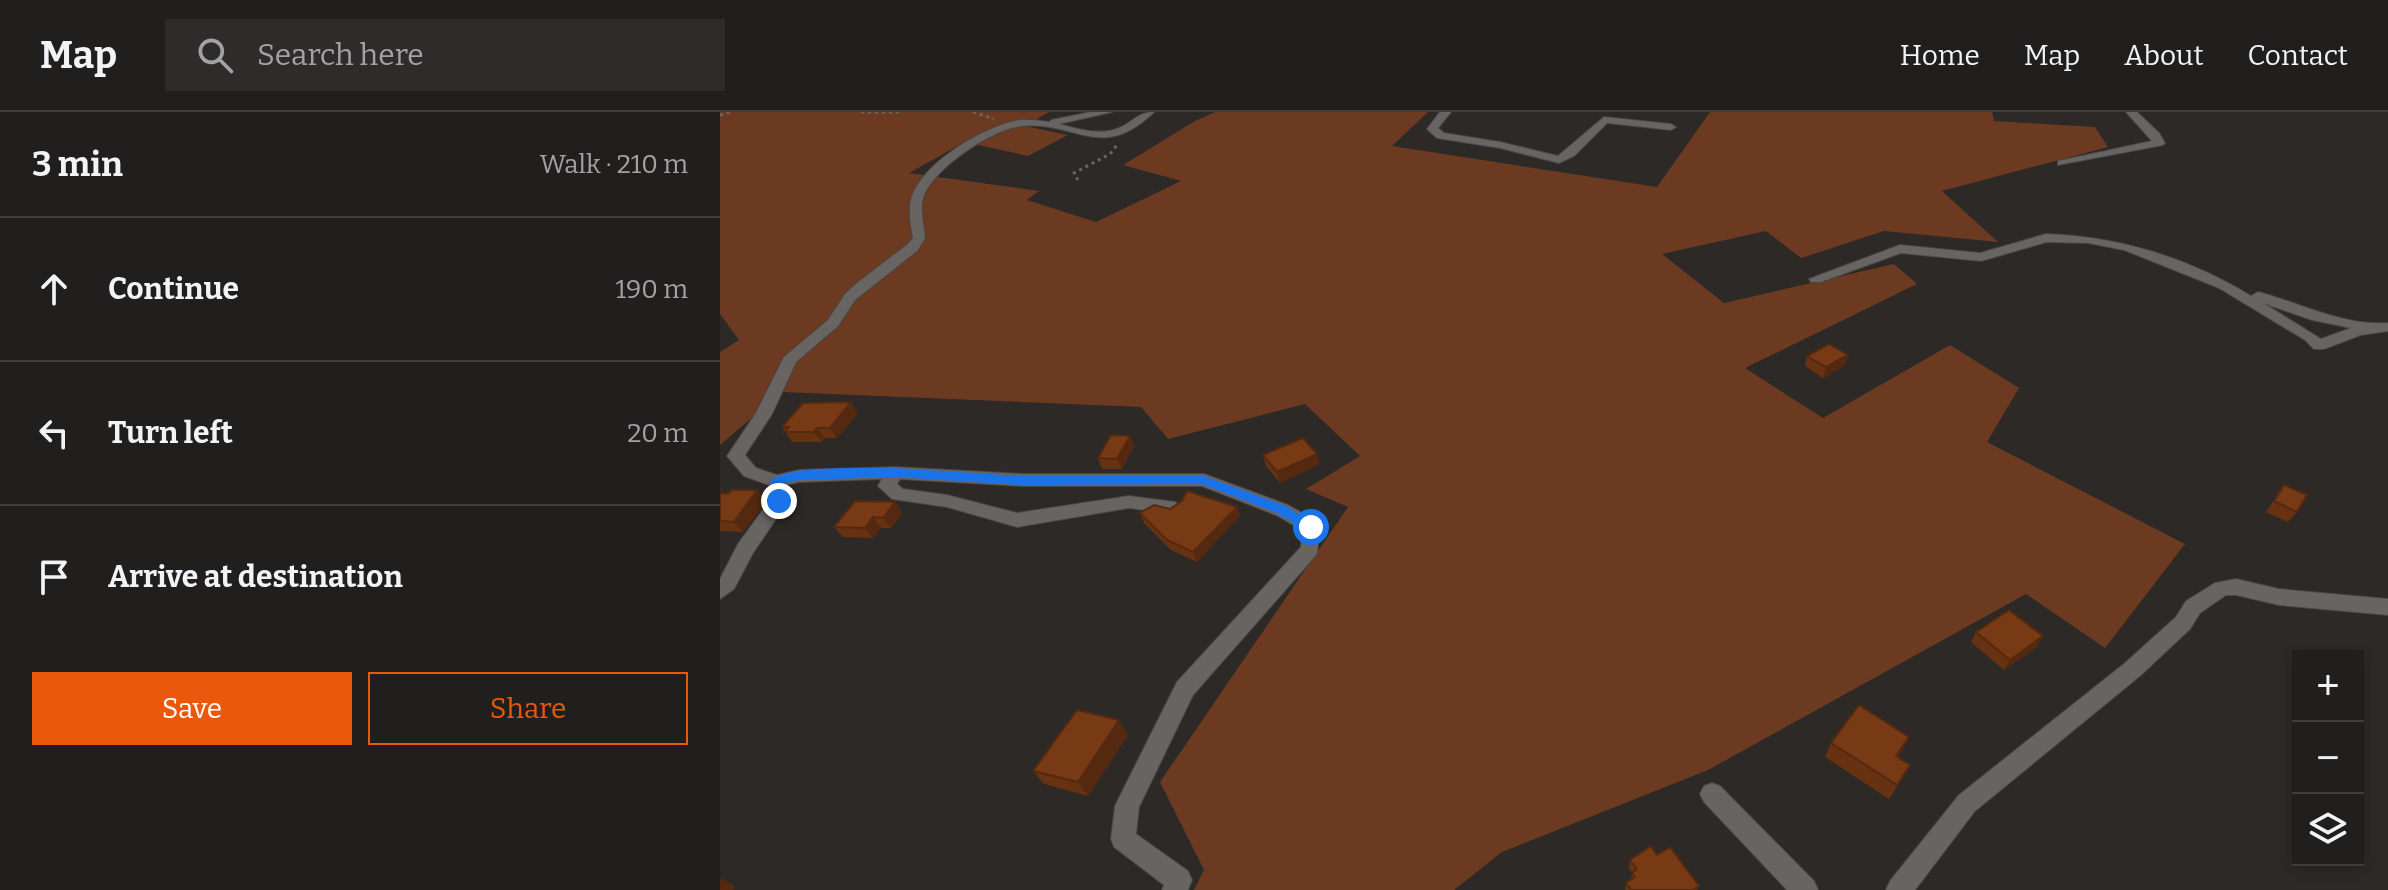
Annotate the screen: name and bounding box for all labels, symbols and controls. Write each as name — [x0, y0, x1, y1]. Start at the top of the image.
search box — [165, 19, 725, 91]
text: Map — [40, 32, 117, 78]
icon: search — [193, 33, 237, 77]
text: Search here — [257, 37, 424, 73]
text: Home — [1900, 39, 1980, 72]
text: Map — [2024, 39, 2080, 72]
text: About — [2124, 39, 2204, 72]
text: Contact — [2248, 39, 2348, 72]
text: 3 min — [32, 144, 123, 185]
text: Walk · 210 m — [540, 149, 688, 180]
icon: ahead — [32, 267, 76, 311]
text: Continue — [108, 271, 239, 307]
text: 190 m — [616, 274, 688, 305]
icon: left — [32, 411, 76, 455]
text: Turn left — [108, 415, 233, 451]
text: 20 m — [627, 418, 688, 449]
route end — [761, 483, 797, 519]
route start — [1293, 509, 1329, 545]
icon: arrive — [32, 555, 76, 599]
text: Arrive at destination — [108, 559, 403, 595]
map controls — [2292, 650, 2364, 866]
button: + — [2292, 650, 2364, 722]
button: Save — [32, 672, 352, 745]
button: Share — [368, 672, 688, 745]
button: − — [2292, 722, 2364, 794]
button: layers — [2292, 794, 2364, 866]

